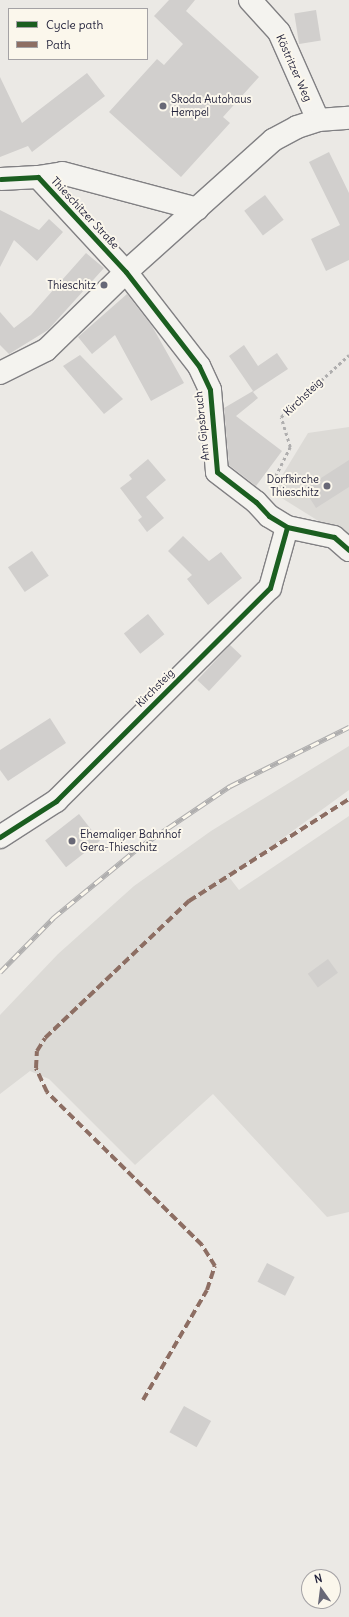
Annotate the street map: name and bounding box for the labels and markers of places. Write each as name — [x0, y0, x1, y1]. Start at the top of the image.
place label: Skoda Autohaus Hempel — [171, 93, 252, 119]
marker: Skoda Autohaus Hempel — [158, 101, 168, 111]
place label: Thieschitz — [47, 278, 96, 292]
marker: Thieschitz — [99, 280, 109, 290]
place label: Dorfkirche Thieschitz — [267, 473, 319, 499]
marker: Dorfkirche Thieschitz — [322, 481, 332, 491]
place label: Ehemaliger Bahnhof Gera-Thieschitz — [80, 828, 181, 854]
marker: Ehemaliger Bahnhof Gera-Thieschitz — [67, 836, 77, 846]

